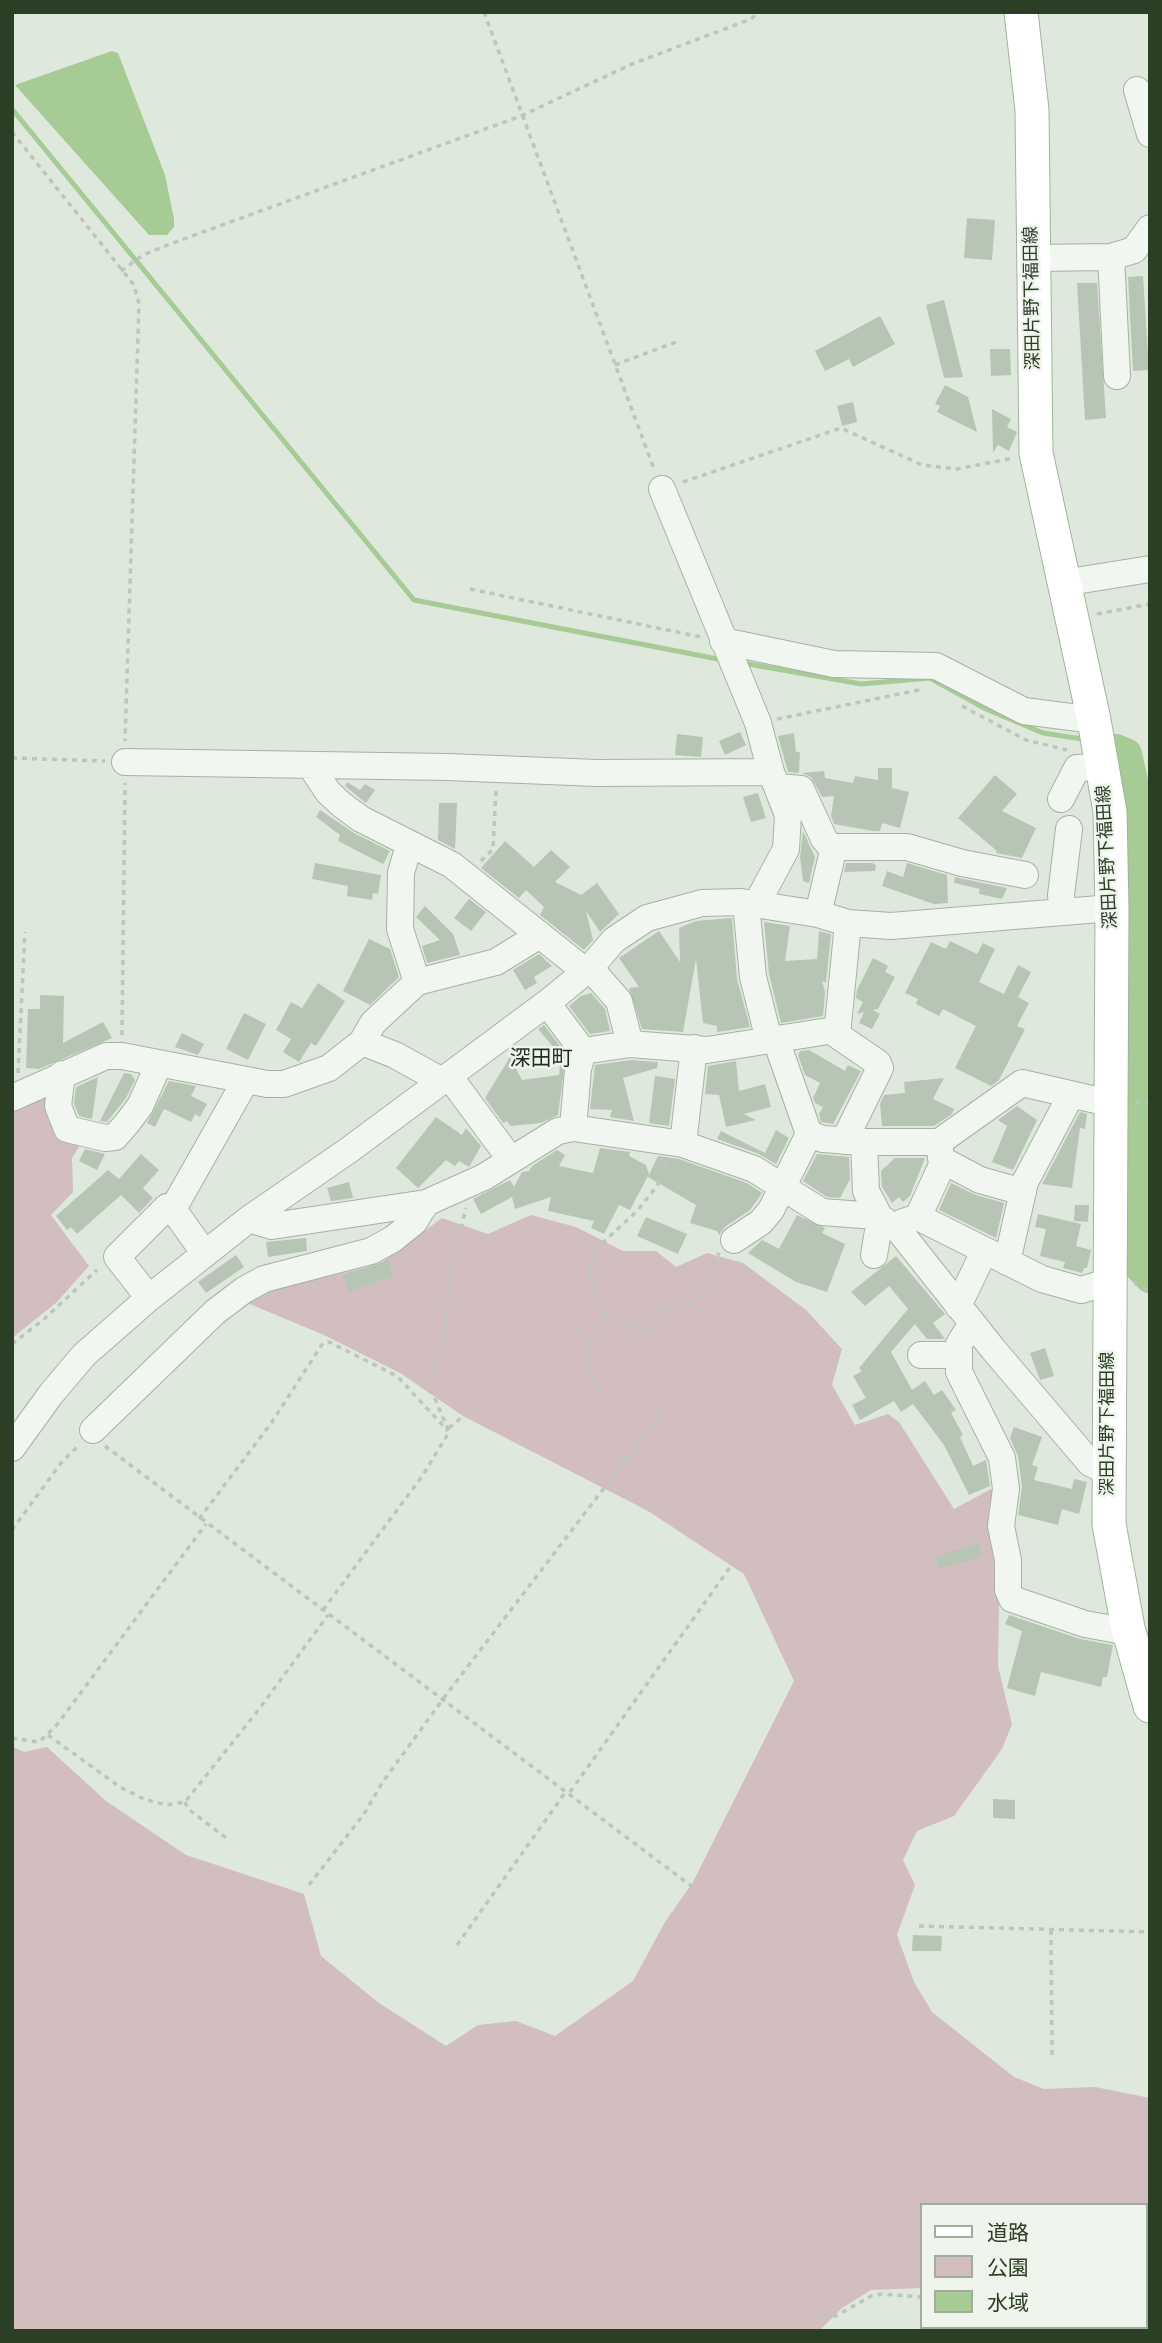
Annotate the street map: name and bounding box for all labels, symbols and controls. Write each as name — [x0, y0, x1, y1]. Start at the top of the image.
street label: 深田片野下福田線 — [1021, 226, 1045, 370]
street label: 深田片野下福田線 — [1093, 785, 1123, 929]
district label: 深田町 — [510, 1047, 572, 1073]
street label: 深田片野下福田線 — [1097, 1352, 1119, 1496]
legend — [920, 2203, 1148, 2329]
text: 道路 — [987, 2218, 1029, 2247]
text: 公園 — [987, 2253, 1029, 2282]
text: 水域 — [987, 2288, 1029, 2317]

